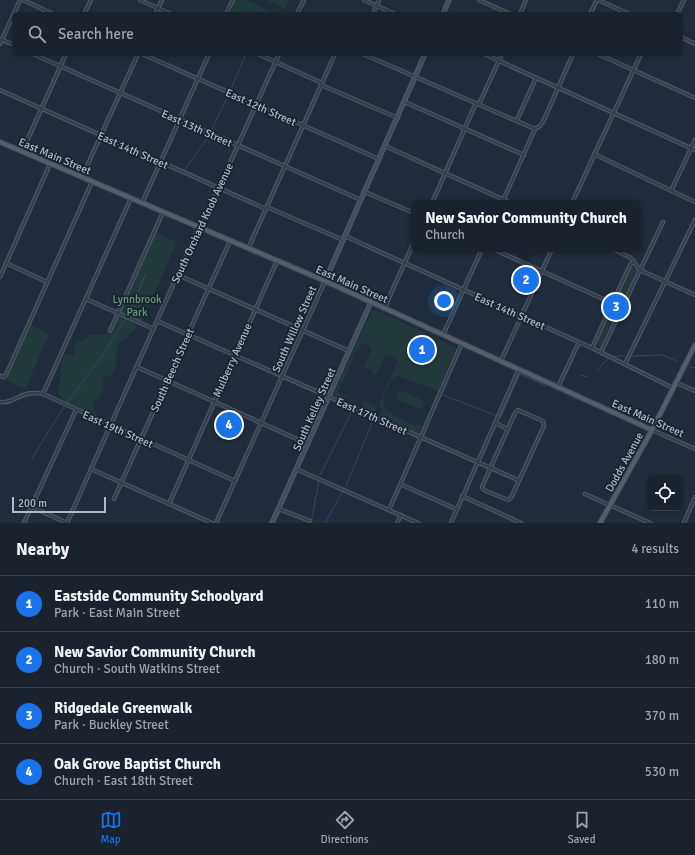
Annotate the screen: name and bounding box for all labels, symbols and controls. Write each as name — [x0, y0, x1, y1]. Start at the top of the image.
search box — [12, 12, 683, 56]
icon: search — [26, 23, 48, 45]
text: Search here — [58, 25, 134, 43]
street label: East 12th Street — [224, 86, 298, 129]
street label: East 13th Street — [160, 107, 234, 150]
street label: East 14th Street — [96, 129, 170, 172]
street label: East Main Street — [17, 135, 93, 178]
street label: South Orchard Knob Avenue — [169, 161, 236, 285]
popup — [411, 200, 641, 252]
text: New Savior Community Church — [425, 209, 627, 227]
text: Church — [425, 227, 465, 243]
street label: East Main Street — [314, 263, 390, 306]
pin: 2 — [513, 265, 539, 295]
street label: South Willow Street — [270, 284, 319, 374]
street label: East 14th Street — [473, 290, 547, 333]
your location — [434, 291, 454, 311]
pin: 3 — [603, 292, 629, 322]
park label: Lynnbrook Park — [113, 293, 162, 319]
street label: Mulberry Avenue — [210, 321, 255, 399]
street label: South Beech Street — [148, 326, 197, 414]
pin: 1 — [409, 335, 435, 365]
street label: South Kelley Street — [290, 365, 339, 453]
street label: East 17th Street — [335, 395, 409, 438]
street label: East Main Street — [610, 397, 686, 440]
street label: East 19th Street — [81, 408, 155, 451]
pin: 4 — [216, 410, 242, 440]
street label: Dodds Avenue — [603, 430, 646, 494]
map controls — [647, 475, 683, 511]
button: locate — [647, 475, 683, 511]
scale bar — [12, 495, 106, 514]
text: 200 m — [18, 497, 47, 510]
text: Nearby — [16, 539, 69, 560]
text: 4 results — [631, 541, 679, 557]
text: Eastside Community Schoolyard — [54, 587, 264, 605]
text: 1 — [25, 596, 33, 612]
text: 110 m — [645, 596, 679, 612]
text: Park · East Main Street — [54, 605, 180, 621]
text: New Savior Community Church — [54, 643, 256, 661]
text: 2 — [25, 652, 33, 668]
text: 180 m — [645, 652, 679, 668]
text: Church · South Watkins Street — [54, 661, 220, 677]
text: Ridgedale Greenwalk — [54, 699, 192, 717]
text: 3 — [25, 708, 33, 724]
text: 370 m — [645, 708, 679, 724]
text: Park · Buckley Street — [54, 717, 169, 733]
text: Oak Grove Baptist Church — [54, 755, 221, 773]
text: 4 — [25, 764, 33, 780]
text: 530 m — [645, 764, 679, 780]
text: Church · East 18th Street — [54, 773, 193, 789]
tab: Map — [100, 809, 122, 846]
tab: Directions — [321, 809, 369, 846]
tab: Saved — [568, 809, 595, 846]

